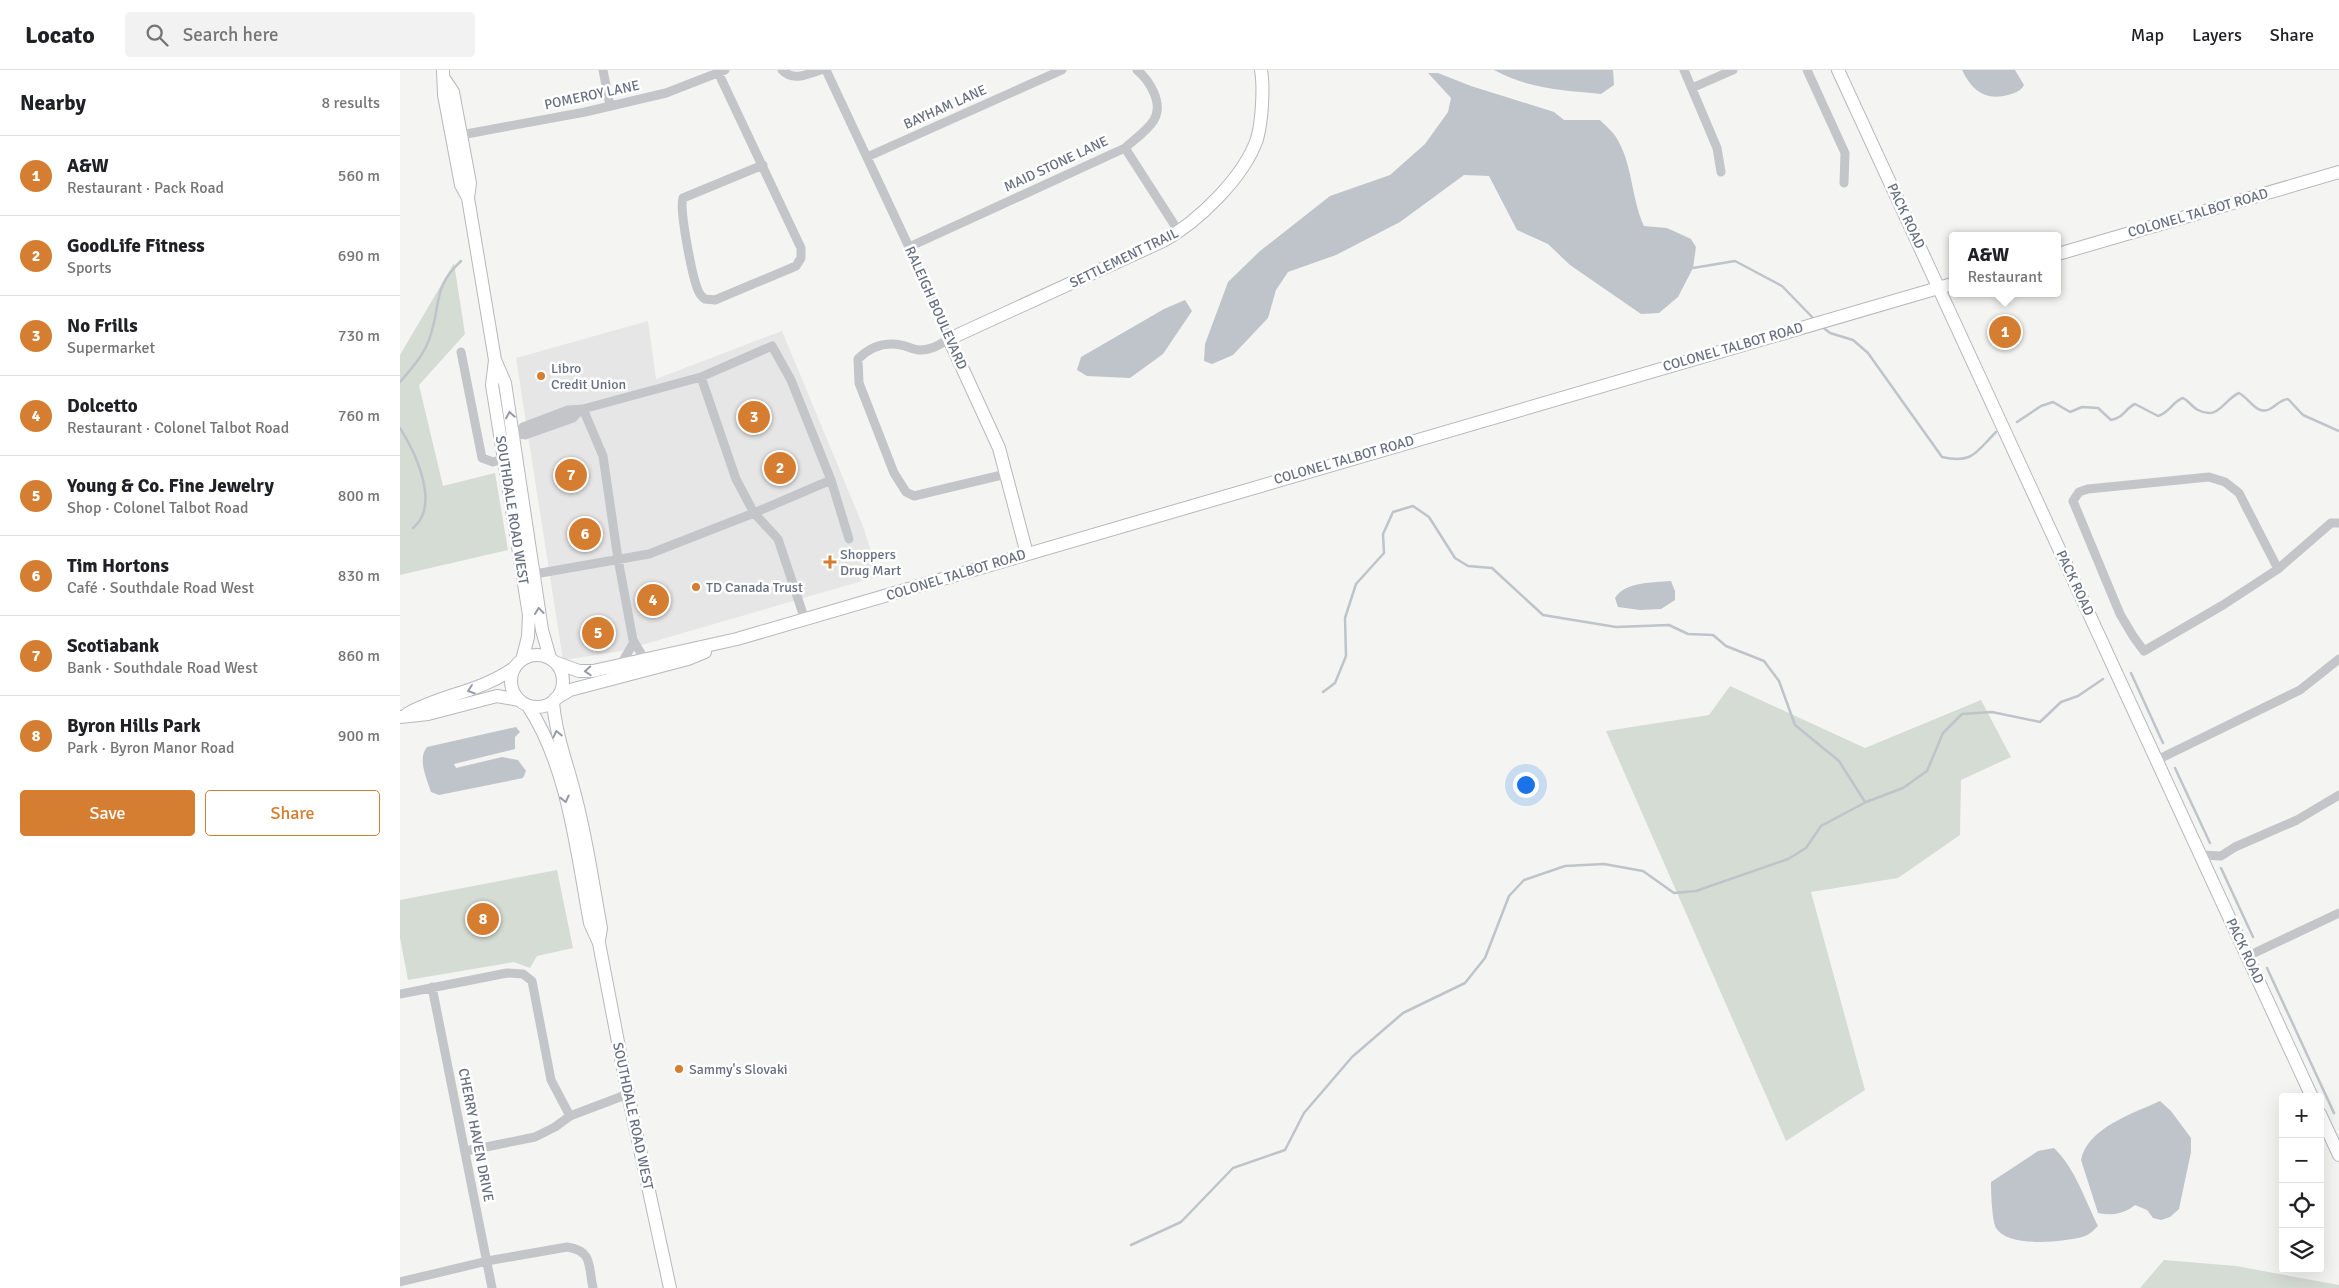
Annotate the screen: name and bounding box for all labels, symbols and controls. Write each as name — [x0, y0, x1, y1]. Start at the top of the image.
search box — [125, 12, 475, 57]
text: Locato — [25, 20, 95, 50]
icon: search — [143, 21, 171, 49]
text: Search here — [183, 23, 279, 47]
text: Map — [2131, 24, 2164, 46]
text: Layers — [2192, 24, 2242, 46]
text: Share — [2270, 24, 2314, 46]
street label: POMEROY LANE — [543, 77, 641, 113]
street label: BAYHAM LANE — [901, 81, 989, 133]
text: Nearby — [20, 90, 86, 116]
text: 8 results — [321, 93, 380, 113]
street label: MAID STONE LANE — [1001, 132, 1111, 196]
text: A&W — [67, 154, 109, 178]
text: 1 — [32, 166, 40, 186]
text: 560 m — [338, 166, 380, 186]
text: Restaurant · Pack Road — [67, 178, 224, 198]
street label: PACK ROAD — [1883, 181, 1929, 251]
street label: COLONEL TALBOT ROAD — [2126, 185, 2270, 241]
street label: SETTLEMENT TRAIL — [1067, 224, 1181, 292]
popup — [1949, 232, 2061, 297]
text: GoodLife Fitness — [67, 234, 205, 258]
text: A&W — [1967, 243, 2009, 267]
street label: RALEIGH BOULEVARD — [901, 244, 971, 372]
text: 2 — [32, 246, 40, 266]
text: 690 m — [338, 246, 380, 266]
text: Sports — [67, 258, 112, 278]
text: Restaurant — [1967, 267, 2043, 287]
pin: 1 — [1989, 313, 2021, 351]
text: No Frills — [67, 314, 138, 338]
street label: COLONEL TALBOT ROAD — [1661, 319, 1805, 375]
text: 3 — [32, 326, 40, 346]
text: 730 m — [338, 326, 380, 346]
text: Supermarket — [67, 338, 155, 358]
place label: Libro Credit Union — [551, 360, 626, 393]
marker: Libro Credit Union — [535, 370, 547, 382]
text: Dolcetto — [67, 394, 138, 418]
pin: 3 — [738, 398, 770, 436]
text: 4 — [32, 406, 40, 426]
text: 760 m — [338, 406, 380, 426]
one-way arrow — [505, 411, 515, 420]
text: Restaurant · Colonel Talbot Road — [67, 418, 289, 438]
street label: COLONEL TALBOT ROAD — [1272, 432, 1416, 488]
street label: SOUTHDALE ROAD WEST — [492, 434, 532, 586]
pin: 2 — [764, 449, 796, 487]
pin: 7 — [555, 456, 587, 494]
text: Young & Co. Fine Jewelry — [67, 474, 274, 498]
text: 5 — [32, 486, 40, 506]
text: 800 m — [338, 486, 380, 506]
text: Shop · Colonel Talbot Road — [67, 498, 248, 518]
pin: 6 — [569, 515, 601, 553]
place label: Shoppers Drug Mart — [840, 546, 901, 579]
street label: COLONEL TALBOT ROAD — [884, 546, 1028, 604]
street label: PACK ROAD — [2052, 548, 2098, 618]
text: Tim Hortons — [67, 554, 169, 578]
marker: Shoppers Drug Mart — [824, 556, 836, 568]
text: 6 — [32, 566, 40, 586]
text: 830 m — [338, 566, 380, 586]
text: Café · Southdale Road West — [67, 578, 254, 598]
place label: TD Canada Trust — [706, 579, 803, 596]
pin: 4 — [637, 581, 669, 619]
marker: TD Canada Trust — [690, 581, 702, 593]
one-way arrow — [534, 606, 545, 614]
pin: 5 — [582, 614, 614, 652]
text: Scotiabank — [67, 634, 159, 658]
text: 7 — [32, 646, 40, 666]
text: 860 m — [338, 646, 380, 666]
text: Bank · Southdale Road West — [67, 658, 258, 678]
one-way arrow — [584, 666, 592, 676]
one-way arrow — [467, 685, 476, 695]
text: Byron Hills Park — [67, 714, 201, 738]
text: 8 — [32, 726, 40, 746]
text: 900 m — [338, 726, 380, 746]
one-way arrow — [552, 729, 562, 738]
text: Park · Byron Manor Road — [67, 738, 234, 758]
your location — [1513, 772, 1539, 798]
button: Save — [20, 790, 195, 836]
button: Share — [205, 790, 380, 836]
one-way arrow — [559, 795, 570, 804]
pin: 8 — [467, 900, 499, 938]
street label: PACK ROAD — [2222, 916, 2268, 986]
street label: SOUTHDALE ROAD WEST — [609, 1041, 657, 1191]
place label: Sammy's Slovaki — [689, 1061, 788, 1078]
marker: Sammy's Slovaki — [673, 1063, 685, 1075]
street label: CHERRY HAVEN DRIVE — [455, 1067, 497, 1203]
map controls — [2279, 1093, 2324, 1273]
button: + — [2279, 1093, 2324, 1138]
button: − — [2279, 1138, 2324, 1183]
button: locate — [2279, 1183, 2324, 1228]
button: layers — [2279, 1228, 2324, 1273]

